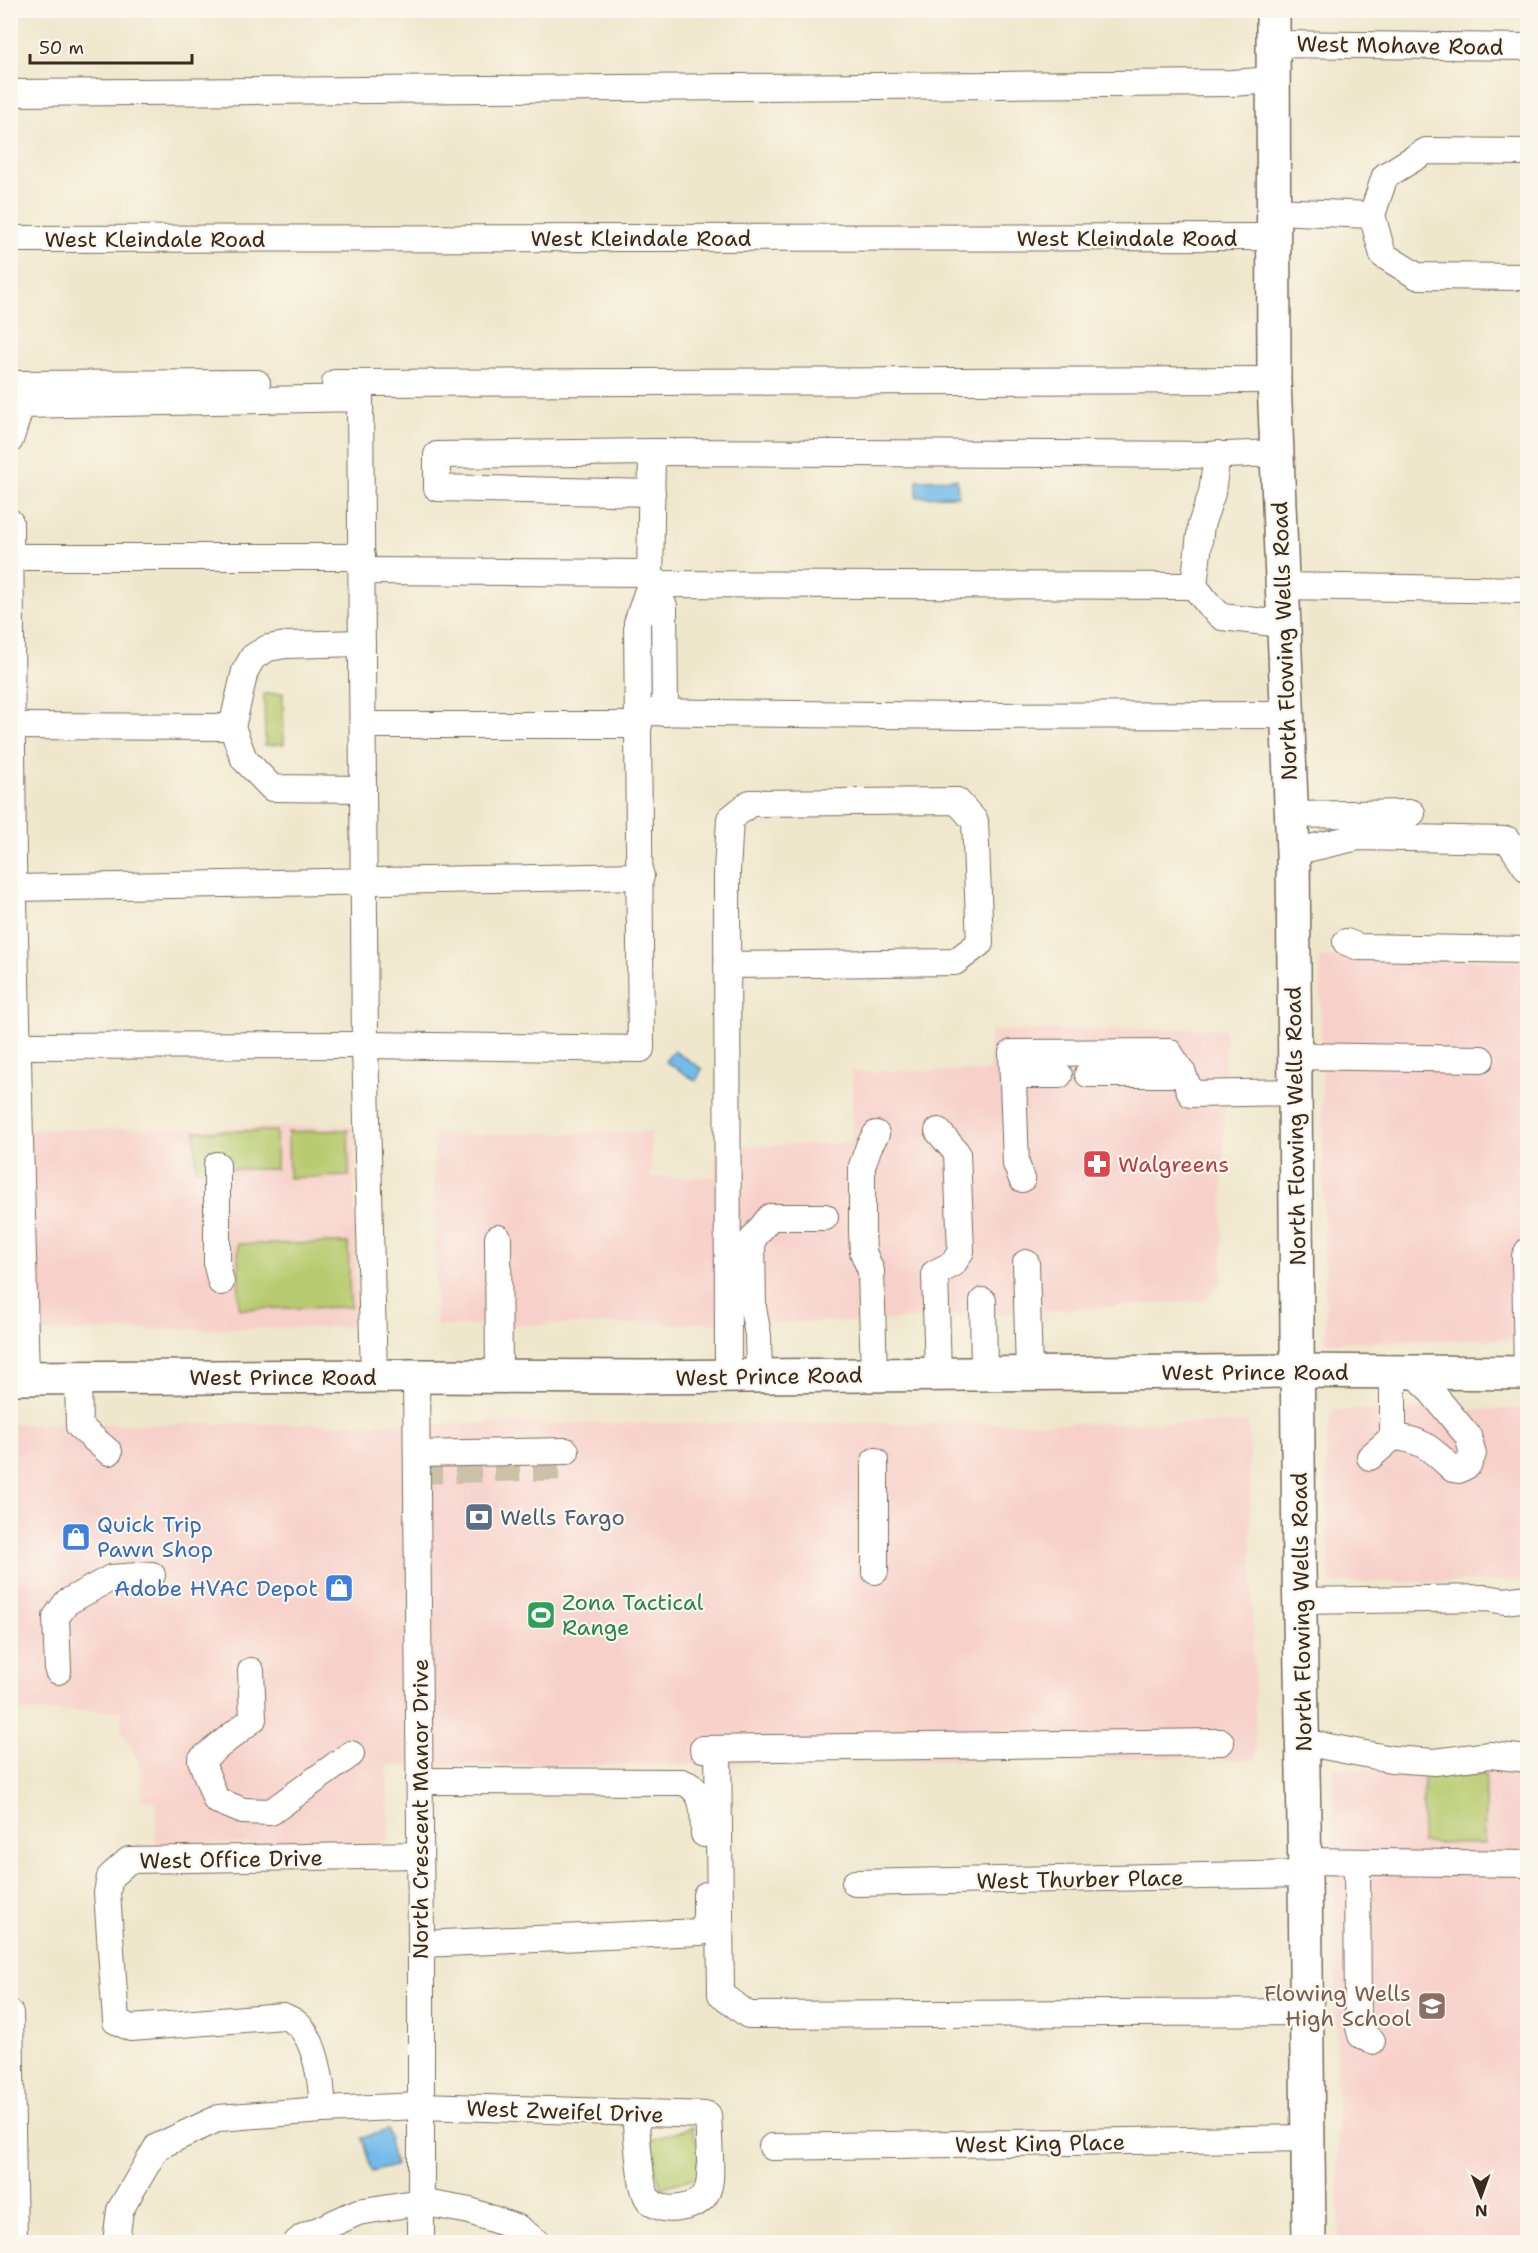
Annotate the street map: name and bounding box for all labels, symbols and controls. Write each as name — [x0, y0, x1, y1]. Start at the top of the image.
scale bar — [30, 27, 192, 65]
street label: West Mohave Road — [1296, 29, 1504, 62]
text: 50 m — [39, 36, 84, 60]
street label: West Kleindale Road — [531, 224, 752, 253]
street label: West Kleindale Road — [1017, 224, 1238, 253]
street label: West Kleindale Road — [45, 225, 266, 254]
street label: North Flowing Wells Road — [1265, 501, 1304, 781]
street label: North Flowing Wells Road — [1279, 986, 1312, 1266]
pharmacy icon: Walgreens — [1081, 1148, 1113, 1180]
place label: Walgreens — [1118, 1150, 1229, 1179]
street label: West Prince Road — [1161, 1358, 1349, 1387]
street label: West Prince Road — [675, 1360, 863, 1393]
street label: West Prince Road — [189, 1363, 377, 1392]
street label: North Flowing Wells Road — [1285, 1472, 1318, 1752]
bank icon: Wells Fargo — [463, 1501, 495, 1533]
place label: Wells Fargo — [500, 1503, 625, 1532]
place label: Quick Trip Pawn Shop — [97, 1510, 213, 1564]
shop icon: Quick Trip Pawn Shop — [60, 1521, 92, 1553]
shop icon: Adobe HVAC Depot — [323, 1572, 355, 1604]
place label: Adobe HVAC Depot — [114, 1574, 318, 1603]
place label: Zona Tactical Range — [562, 1588, 704, 1642]
sports icon: Zona Tactical Range — [525, 1599, 557, 1631]
street label: North Crescent Manor Drive — [406, 1659, 435, 1959]
street label: West Office Drive — [139, 1843, 323, 1876]
street label: West Thurber Place — [976, 1863, 1184, 1896]
place label: Flowing Wells High School — [1264, 1979, 1411, 2033]
school or university icon: Flowing Wells High School — [1416, 1990, 1448, 2022]
street label: West Zweifel Drive — [466, 2094, 664, 2129]
street label: West King Place — [955, 2128, 1125, 2159]
north arrow — [1451, 2166, 1511, 2226]
text: N — [1475, 2200, 1488, 2221]

